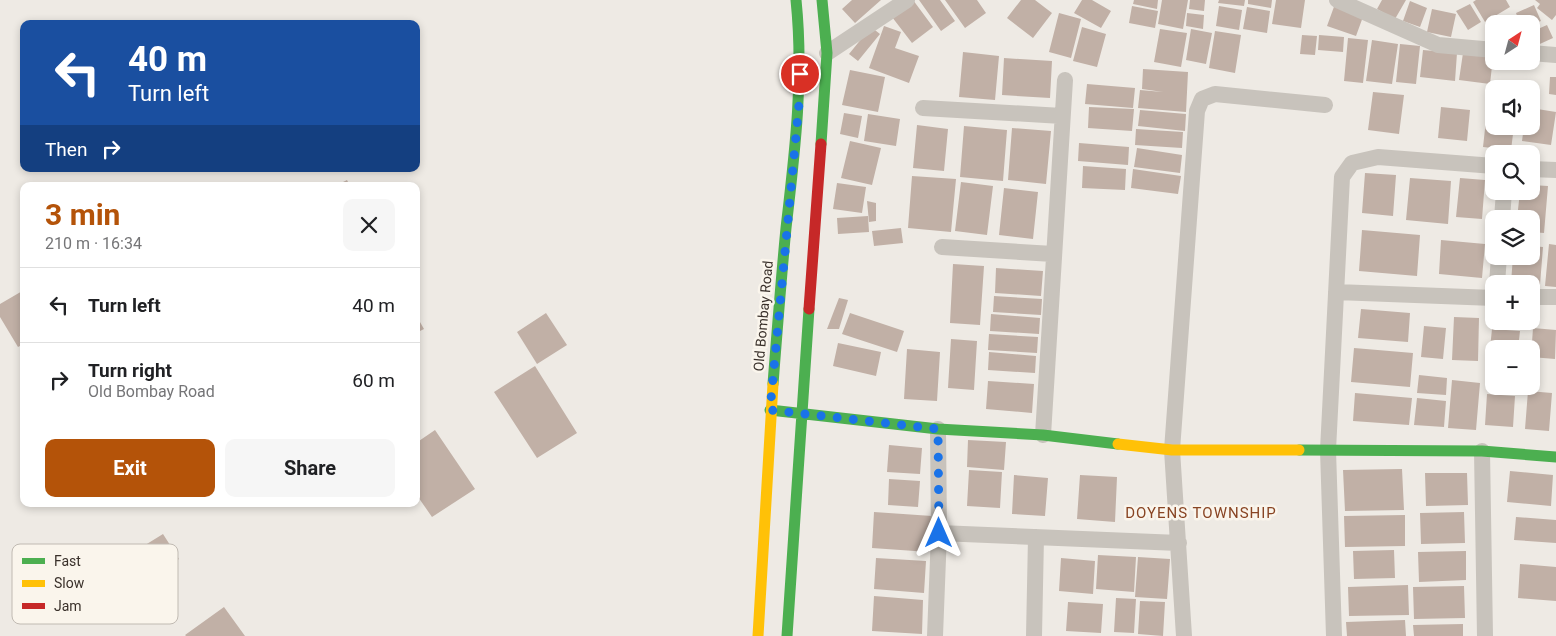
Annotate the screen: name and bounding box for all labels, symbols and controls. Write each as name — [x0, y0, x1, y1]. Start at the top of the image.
north arrow — [1485, 15, 1540, 70]
map controls — [1485, 15, 1540, 395]
text: 40 m — [128, 39, 207, 80]
icon: left — [45, 40, 110, 105]
pin — [779, 53, 821, 95]
icon: arrive — [786, 60, 814, 88]
button: sound — [1485, 80, 1540, 135]
text: Turn left — [128, 81, 209, 106]
icon: right — [97, 135, 125, 163]
text: Then — [45, 138, 87, 161]
button: search — [1485, 145, 1540, 200]
text: 3 min — [45, 197, 120, 232]
button: close — [343, 199, 395, 251]
button: layers — [1485, 210, 1540, 265]
text: 210 m · 16:34 — [45, 234, 142, 253]
street label: Old Bombay Road — [750, 260, 776, 372]
button: + — [1485, 275, 1540, 330]
icon: left — [45, 291, 73, 319]
text: Turn left — [88, 294, 161, 317]
text: 40 m — [352, 294, 395, 317]
button: − — [1485, 340, 1540, 395]
text: Turn right — [88, 359, 172, 382]
icon: right — [45, 366, 73, 394]
text: 60 m — [352, 369, 395, 392]
text: Old Bombay Road — [88, 382, 215, 401]
button: Exit — [45, 439, 215, 497]
button: Share — [225, 439, 395, 497]
district label: DOYENS TOWNSHIP — [1125, 504, 1277, 522]
position arrow — [912, 506, 964, 558]
legend — [12, 544, 178, 624]
text: Fast — [54, 553, 81, 569]
text: Slow — [54, 575, 85, 591]
text: Jam — [54, 598, 82, 614]

